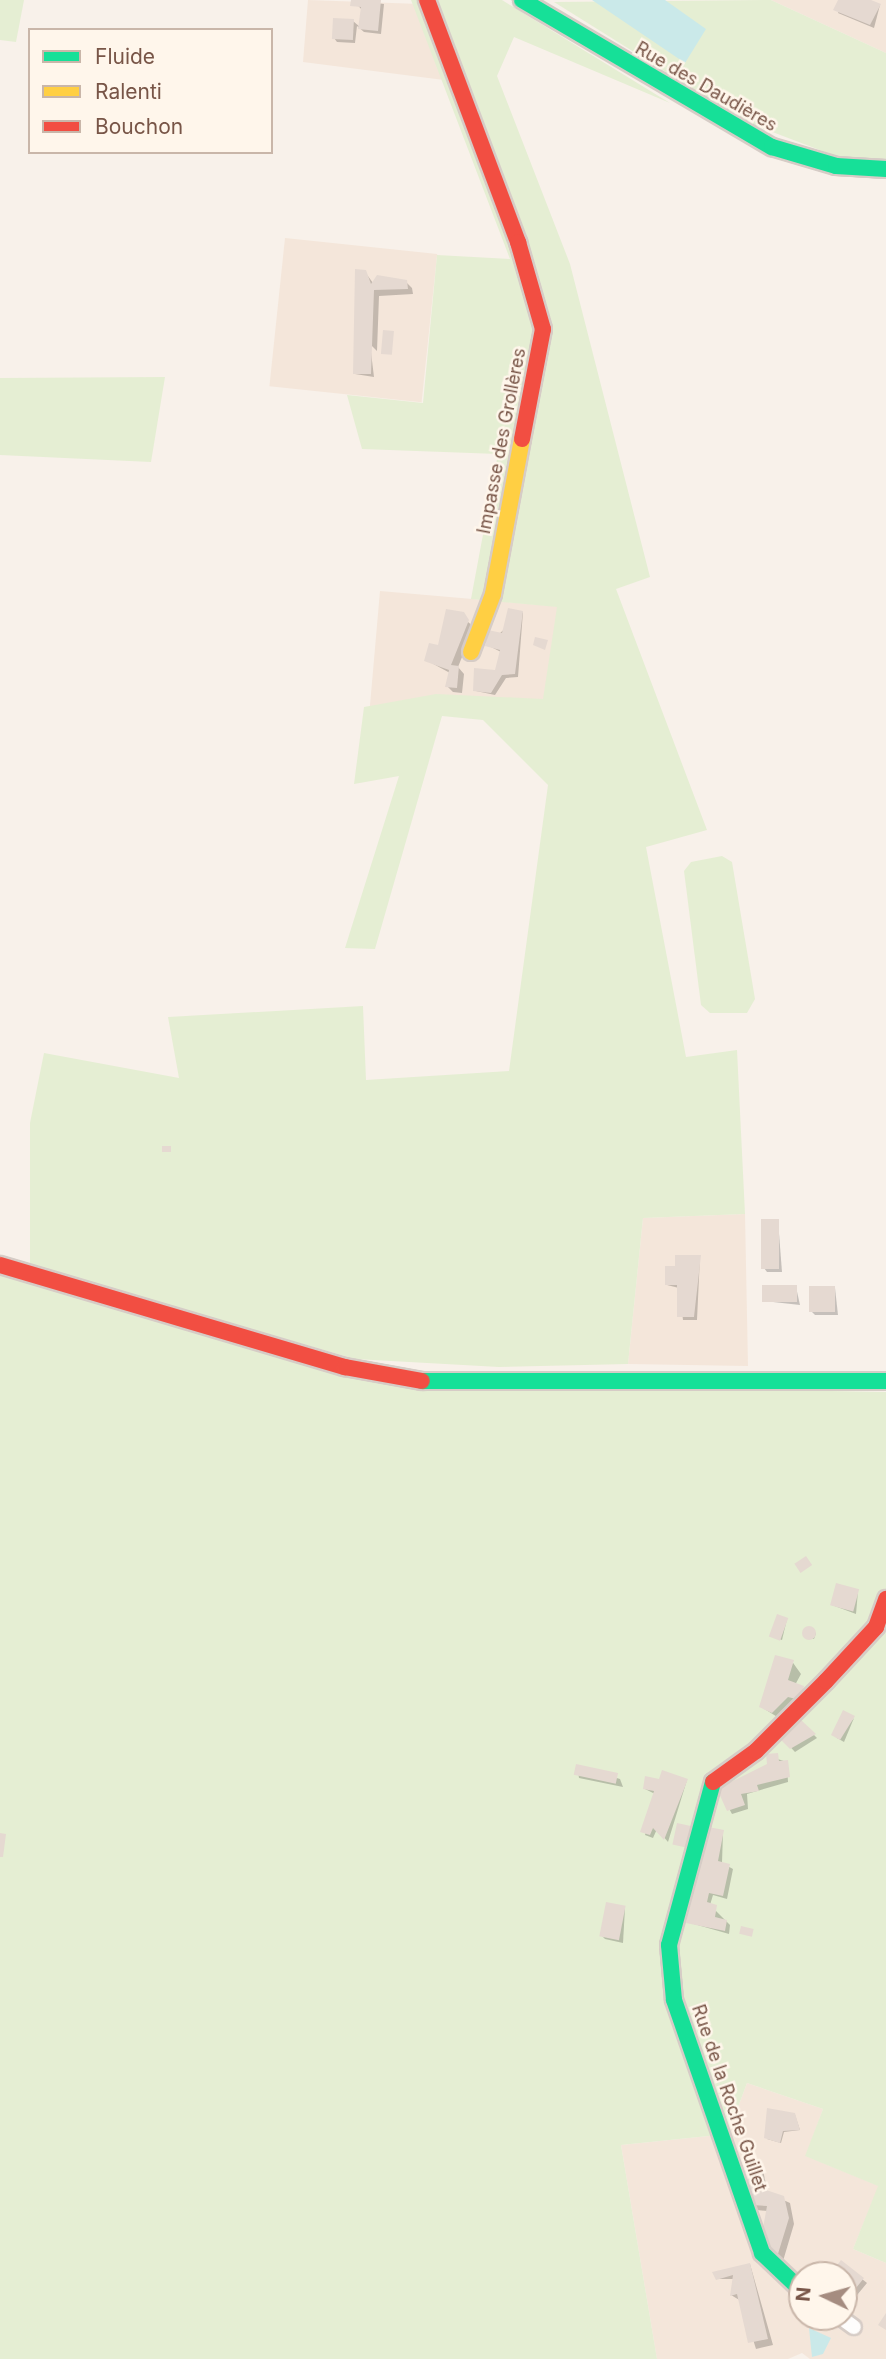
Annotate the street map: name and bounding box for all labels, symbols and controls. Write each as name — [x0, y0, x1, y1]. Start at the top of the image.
legend — [28, 28, 273, 154]
street label: Rue des Daudières — [631, 38, 781, 136]
text: Fluide — [95, 44, 155, 69]
text: Ralenti — [95, 79, 162, 104]
text: Bouchon — [95, 114, 183, 139]
street label: Impasse des Grollères — [473, 346, 531, 536]
street label: Rue de la Roche Guillet — [687, 2002, 771, 2194]
north arrow — [788, 2261, 858, 2331]
text: N — [791, 2286, 816, 2303]

